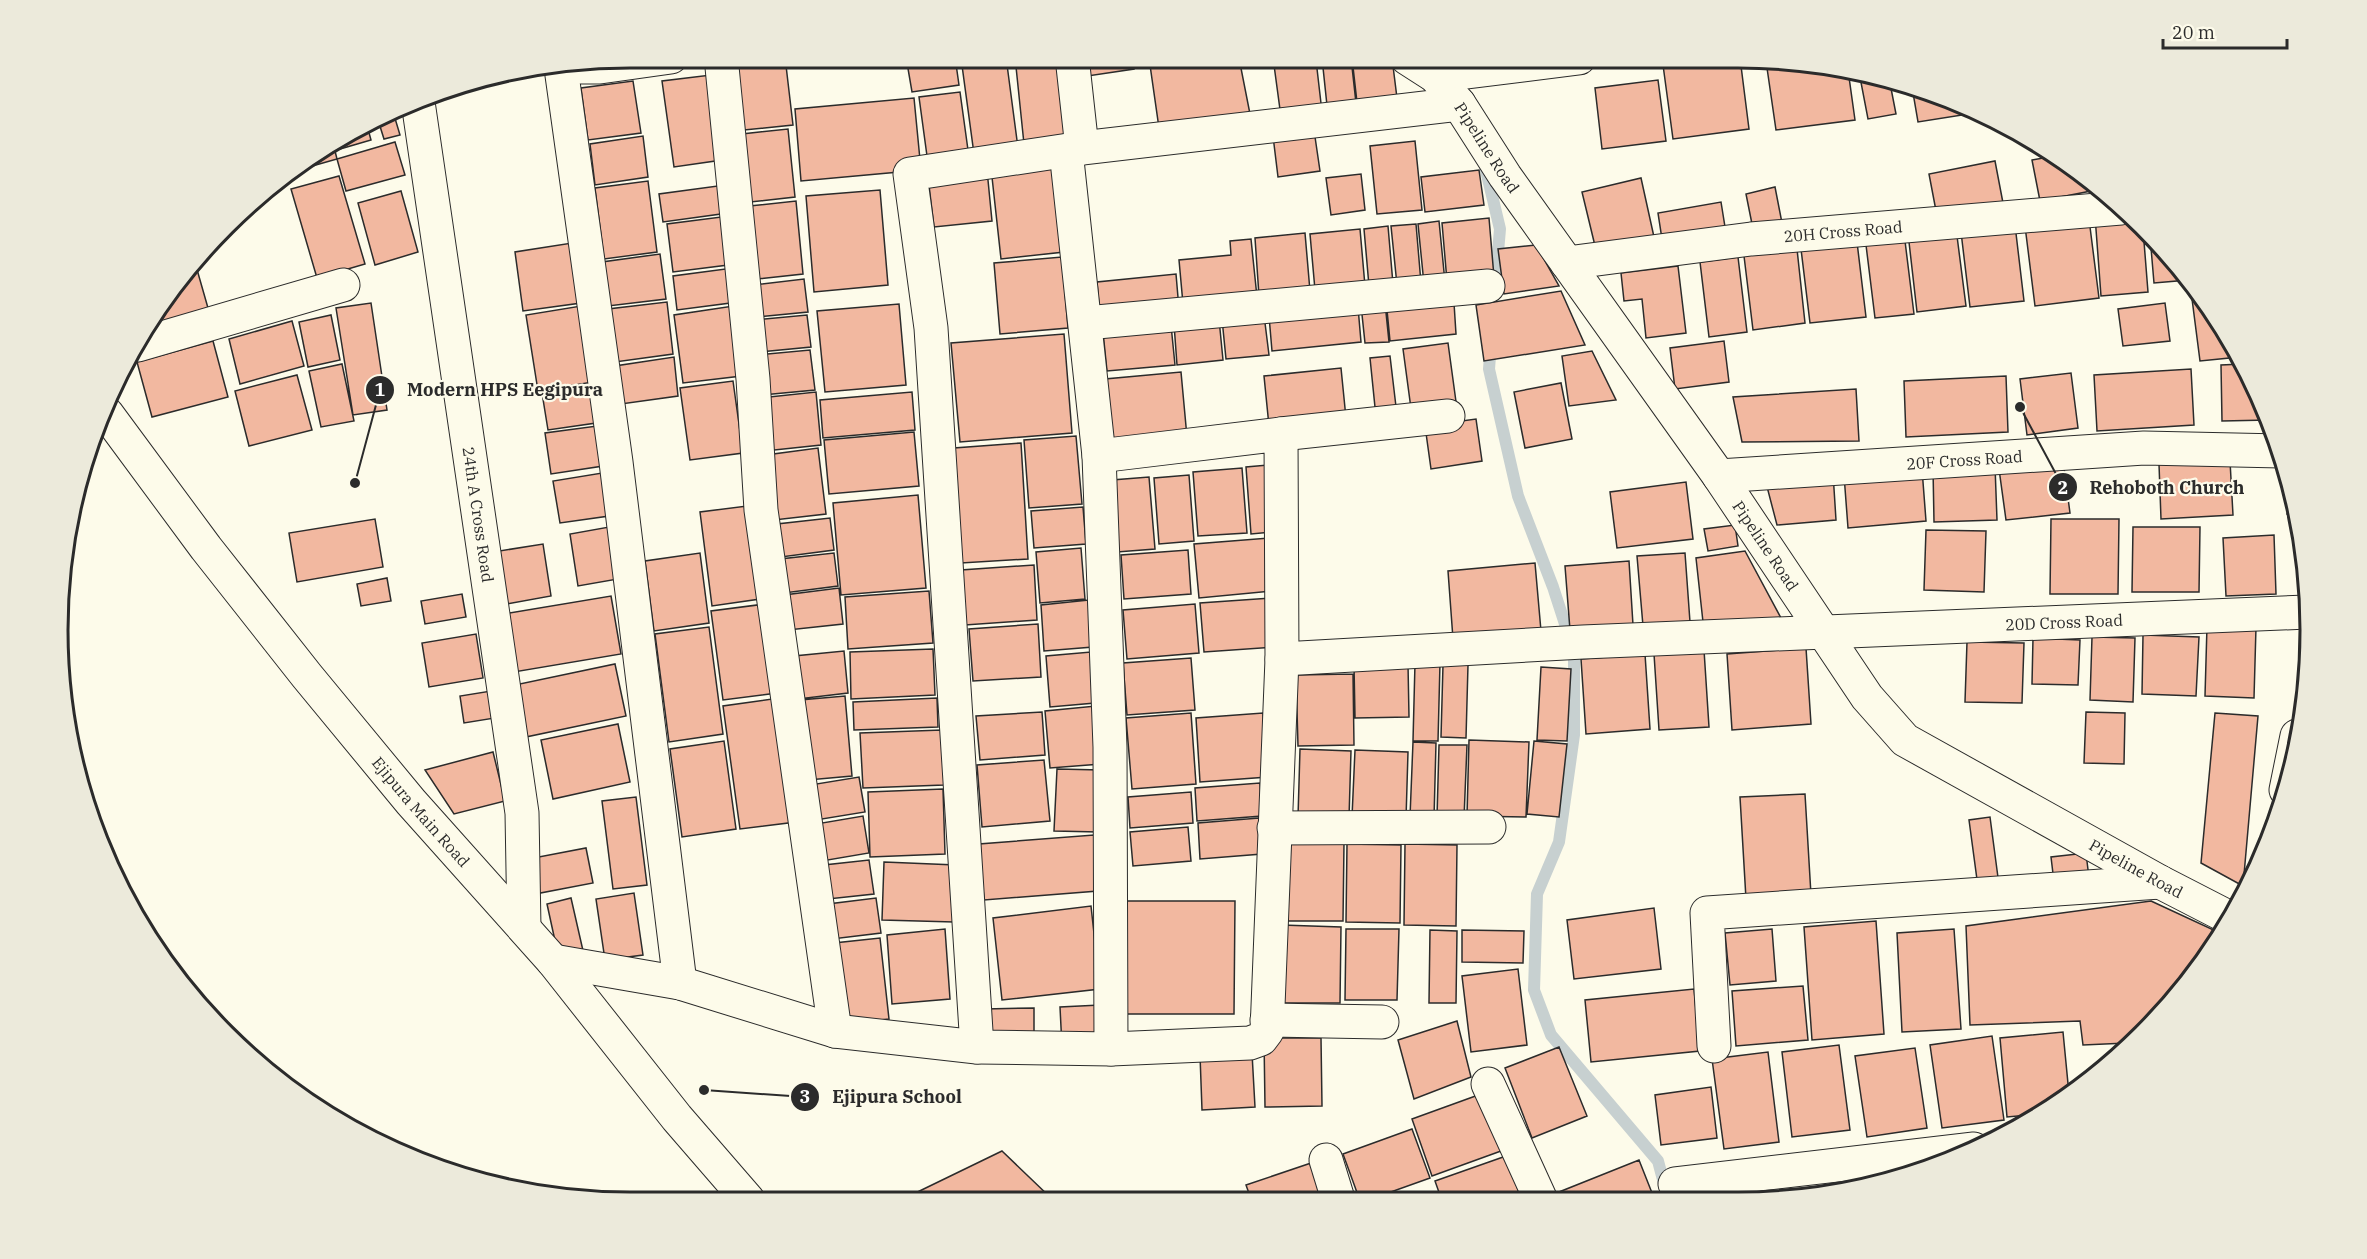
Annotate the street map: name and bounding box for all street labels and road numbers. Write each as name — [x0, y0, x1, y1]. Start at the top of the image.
street label: Pipeline Road — [1450, 98, 1524, 197]
street label: 20H Cross Road — [1783, 216, 1904, 246]
street label: 24th A Cross Road — [459, 445, 498, 584]
street label: 20F Cross Road — [1906, 446, 2024, 474]
street label: Pipeline Road — [1728, 497, 1803, 595]
street label: 20D Cross Road — [2005, 610, 2124, 634]
street label: Ejipura Main Road — [368, 753, 474, 871]
street label: Pipeline Road — [2086, 835, 2187, 902]

